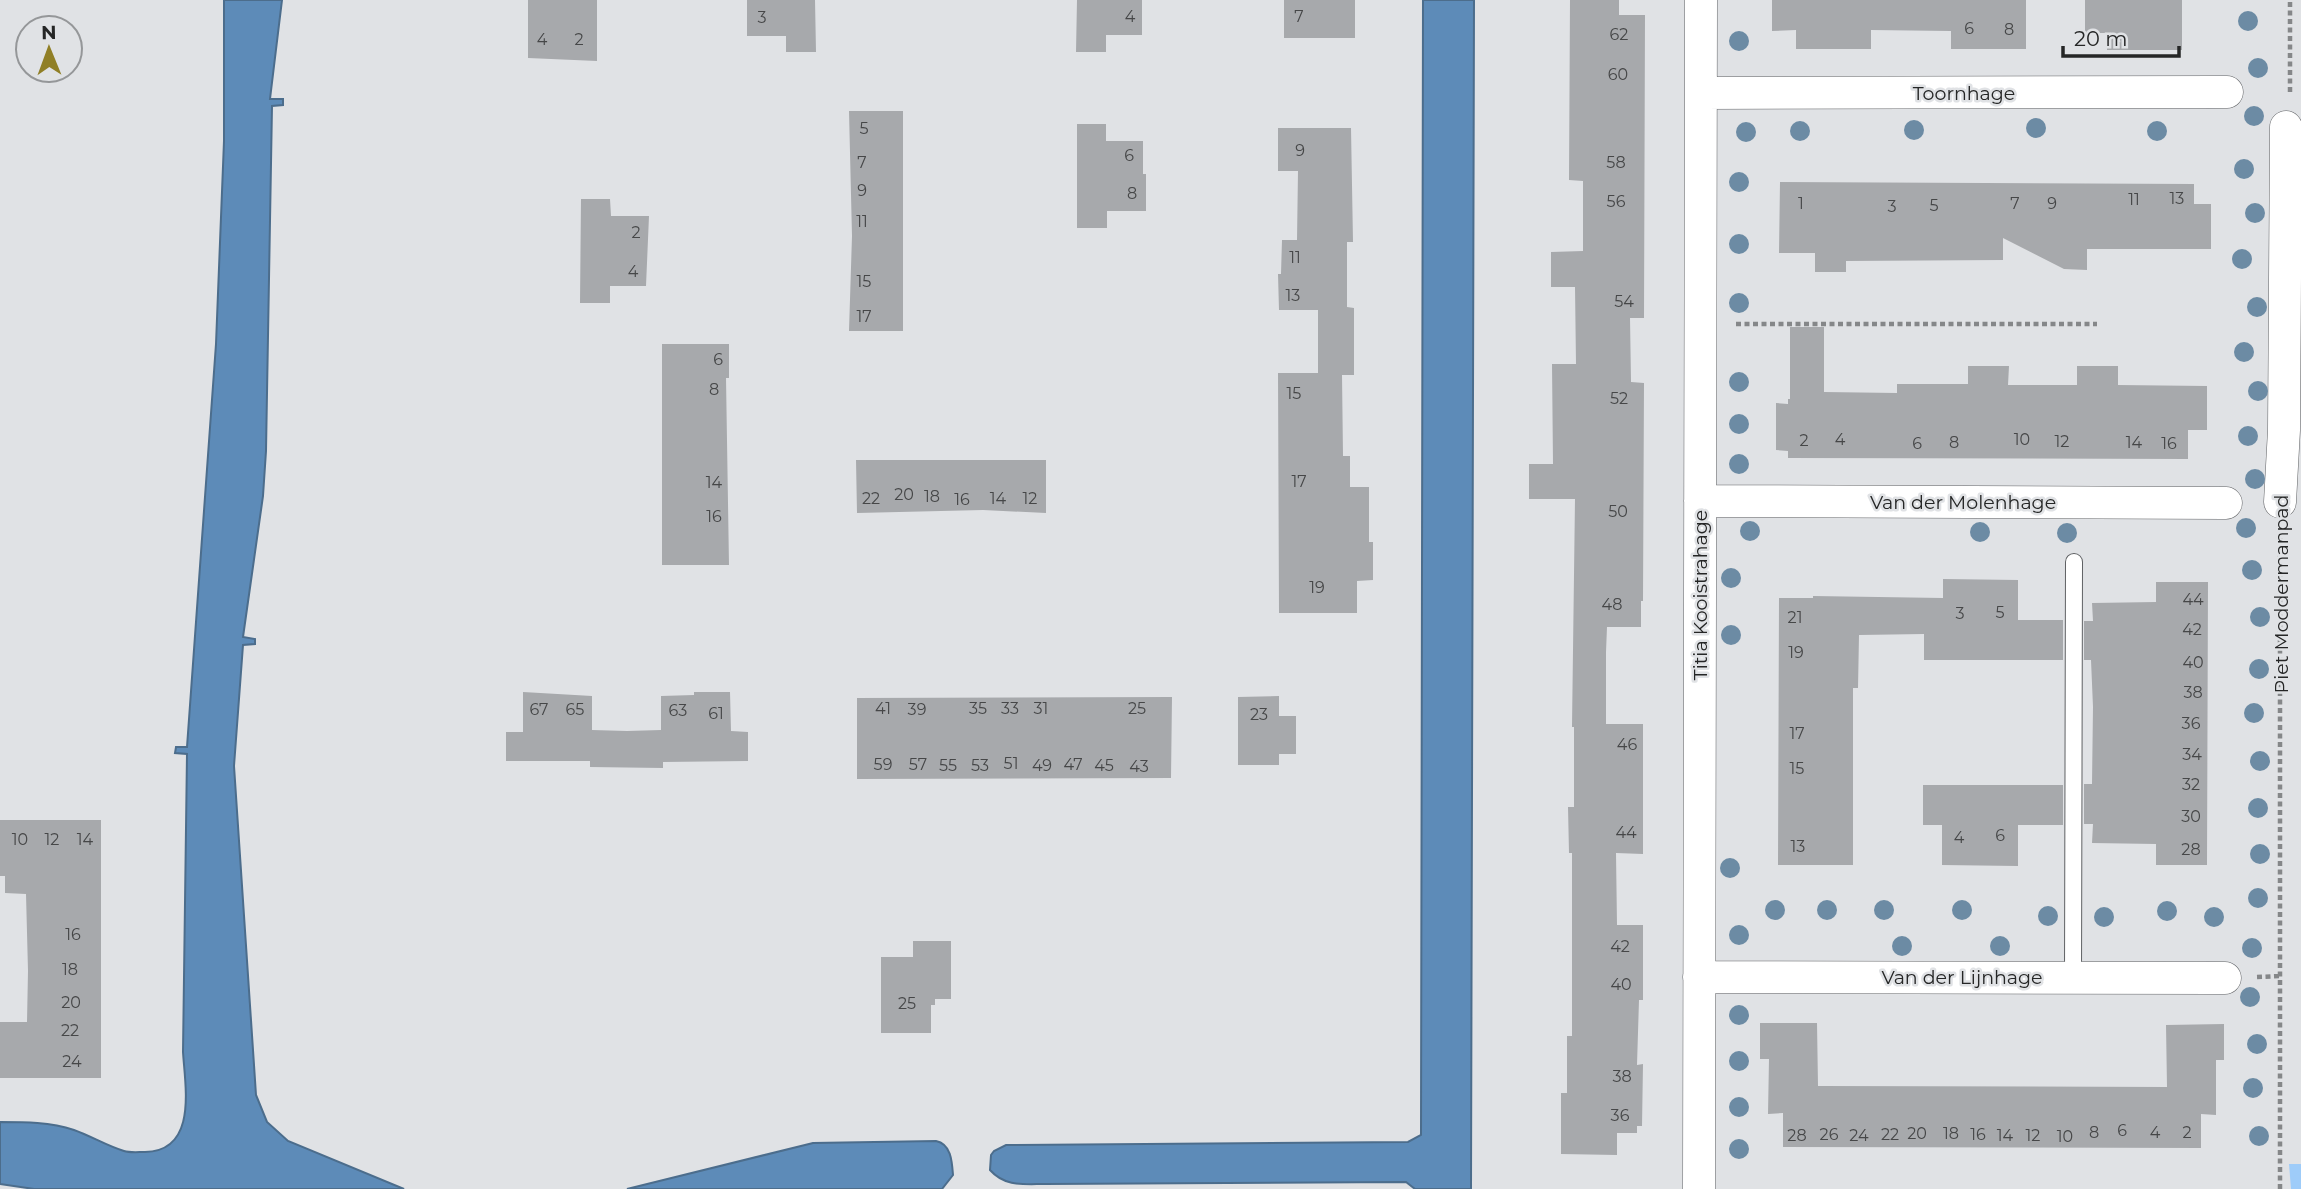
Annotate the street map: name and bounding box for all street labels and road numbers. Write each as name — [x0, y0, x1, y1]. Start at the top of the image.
street label: Toornhage — [1913, 82, 2015, 105]
street label: Van der Molenhage — [1870, 491, 2056, 514]
street label: Piet Moddermanpad — [2270, 495, 2293, 693]
street label: Titia Kooistrahage — [1689, 510, 1712, 680]
street label: Van der Lijnhage — [1881, 966, 2043, 989]

